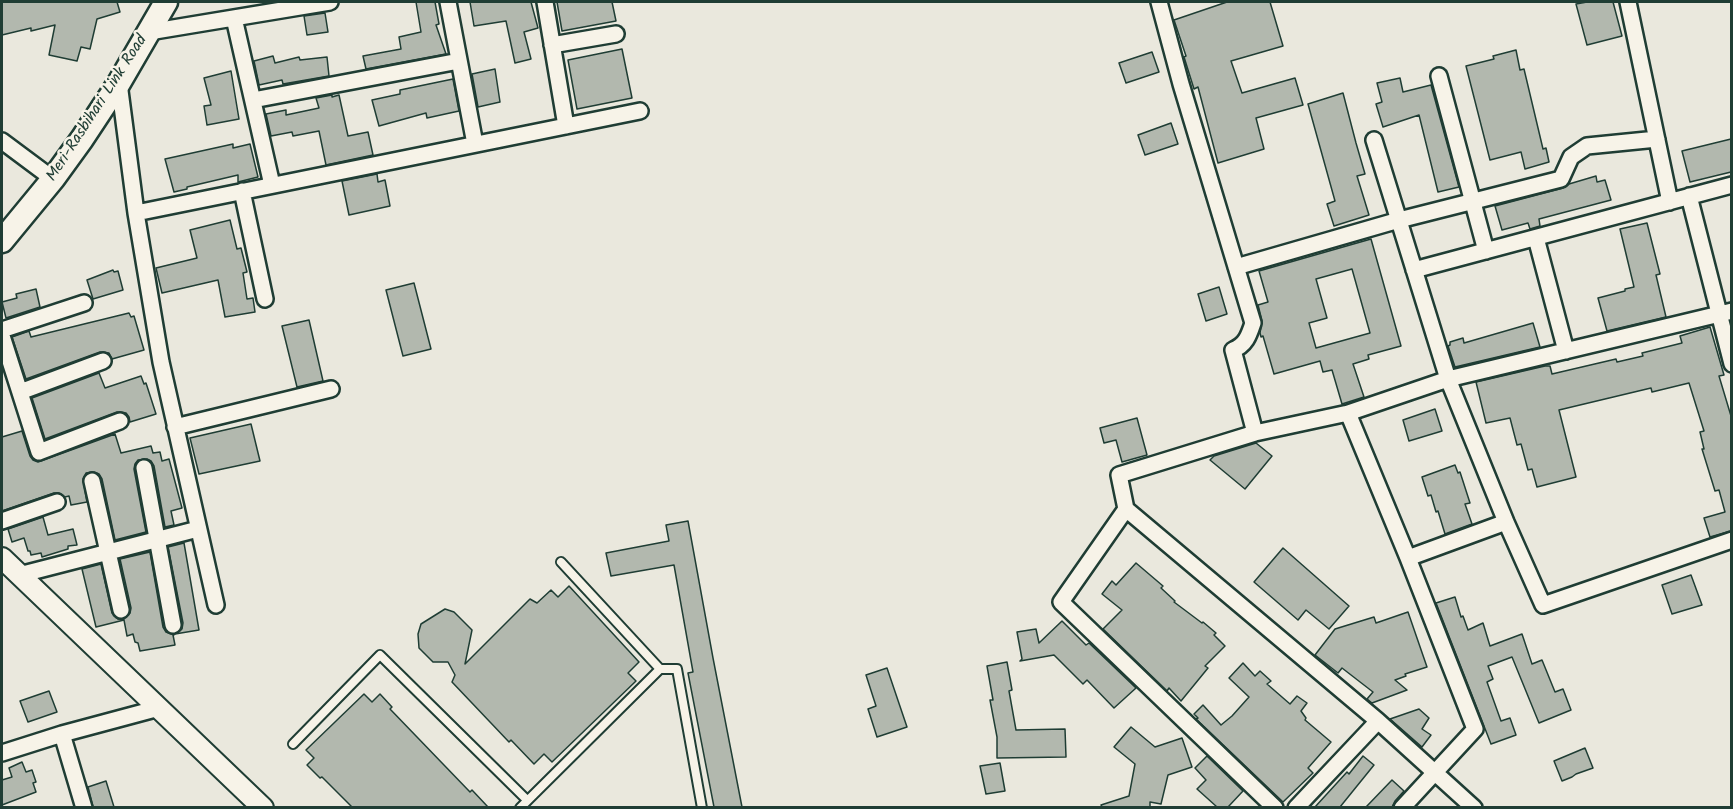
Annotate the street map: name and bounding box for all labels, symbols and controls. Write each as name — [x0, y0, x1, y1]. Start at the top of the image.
street label: Meri-Rasbihari Link Road — [43, 32, 153, 186]

